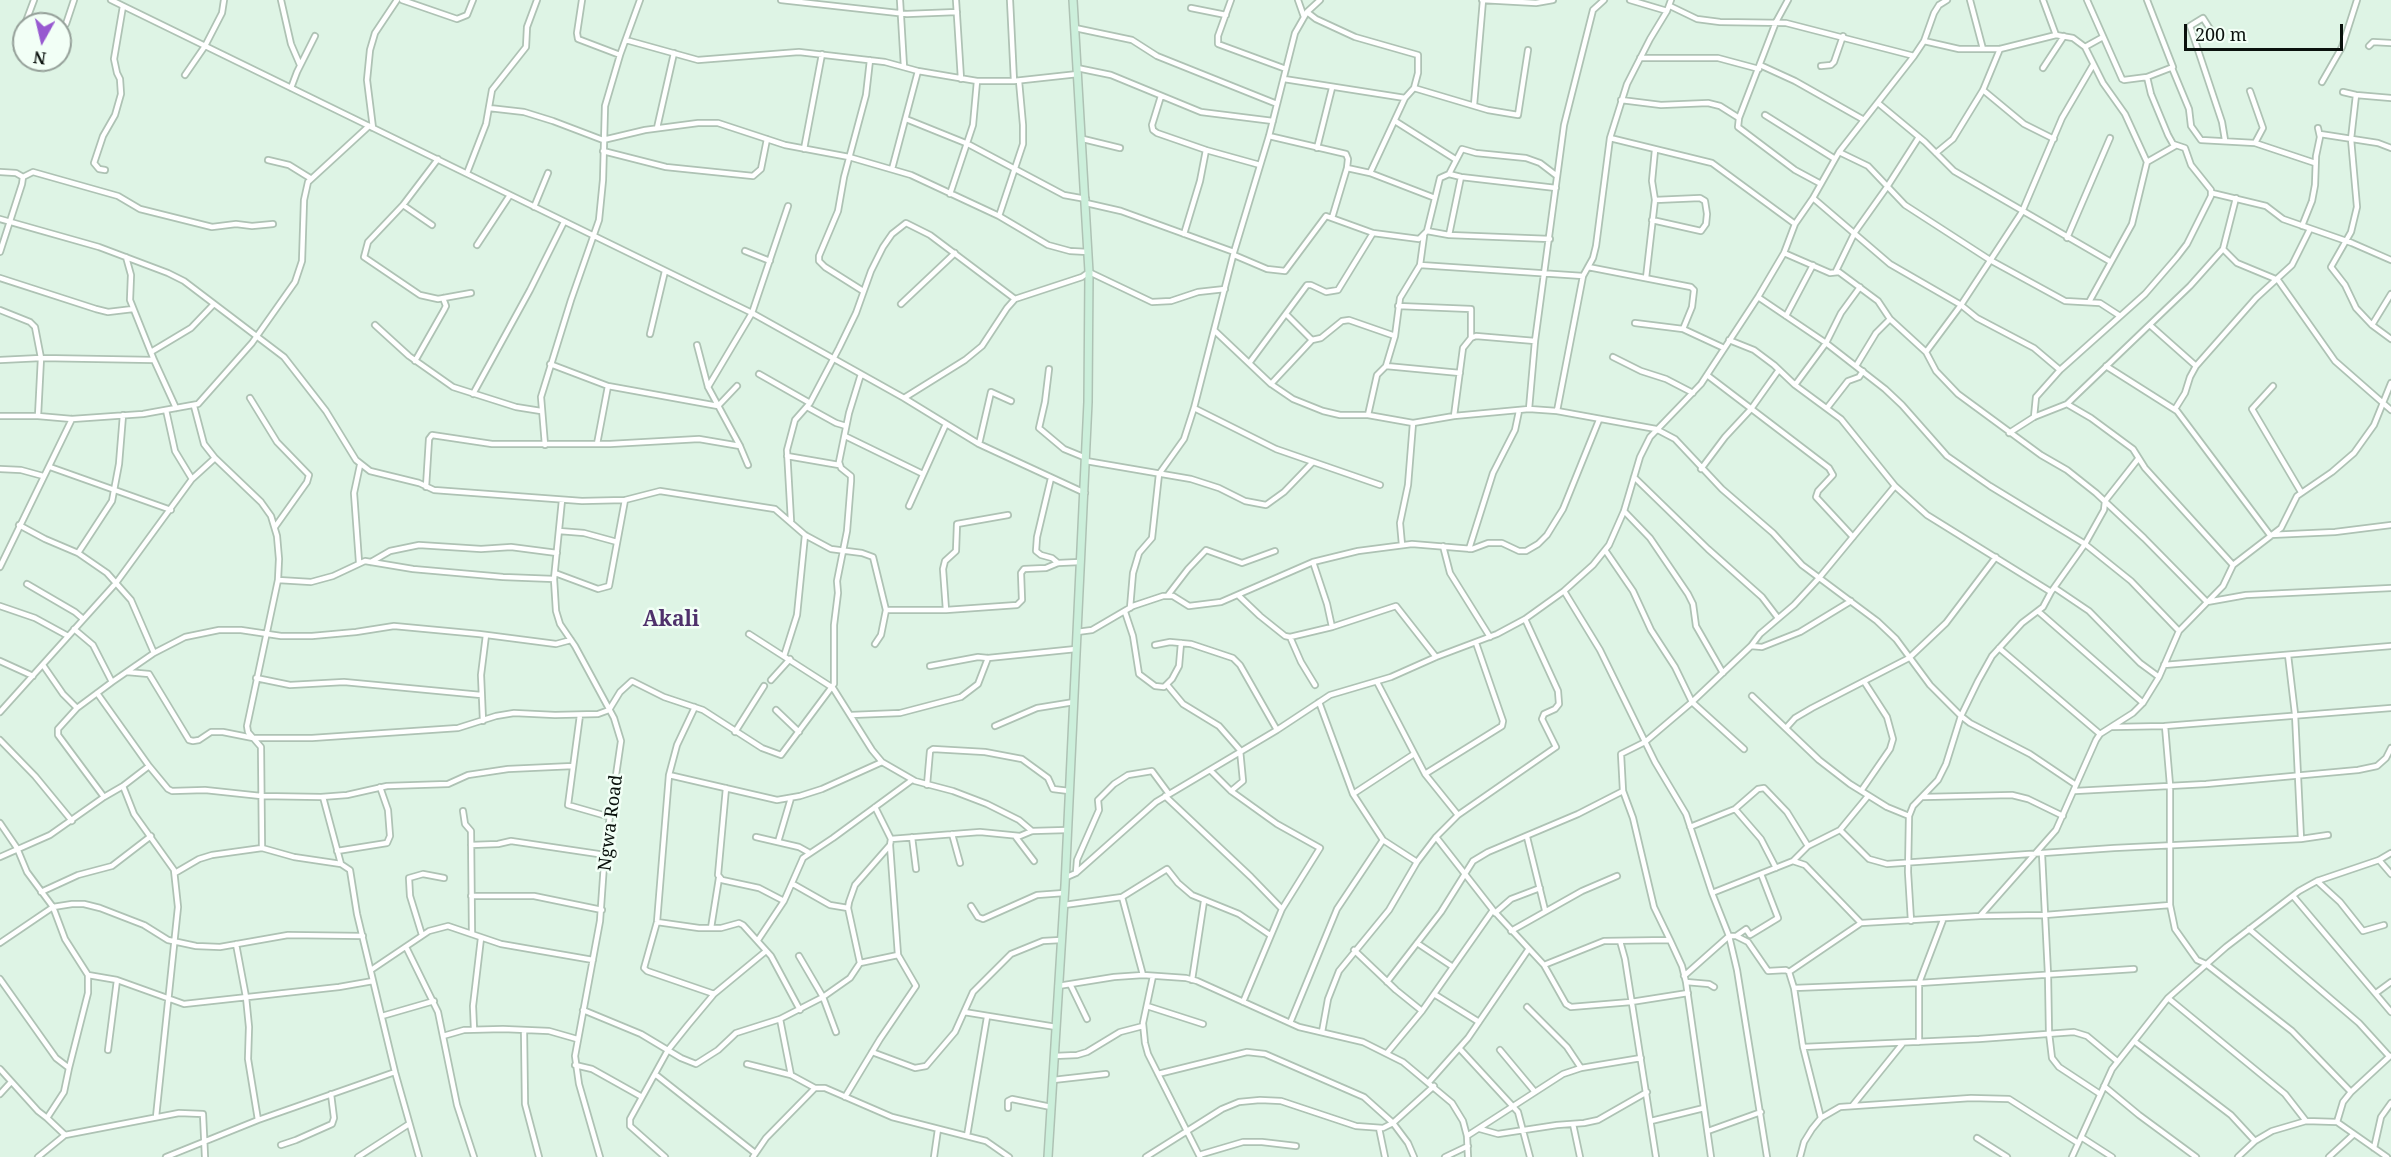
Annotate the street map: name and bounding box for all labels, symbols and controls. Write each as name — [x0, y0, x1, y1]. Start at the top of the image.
north arrow — [12, 12, 72, 72]
scale bar — [2187, 12, 2346, 50]
text: 200 m — [2195, 22, 2247, 46]
text: N — [32, 46, 48, 70]
district label: Akali — [643, 607, 699, 633]
street label: Ngwa Road — [594, 773, 628, 873]

